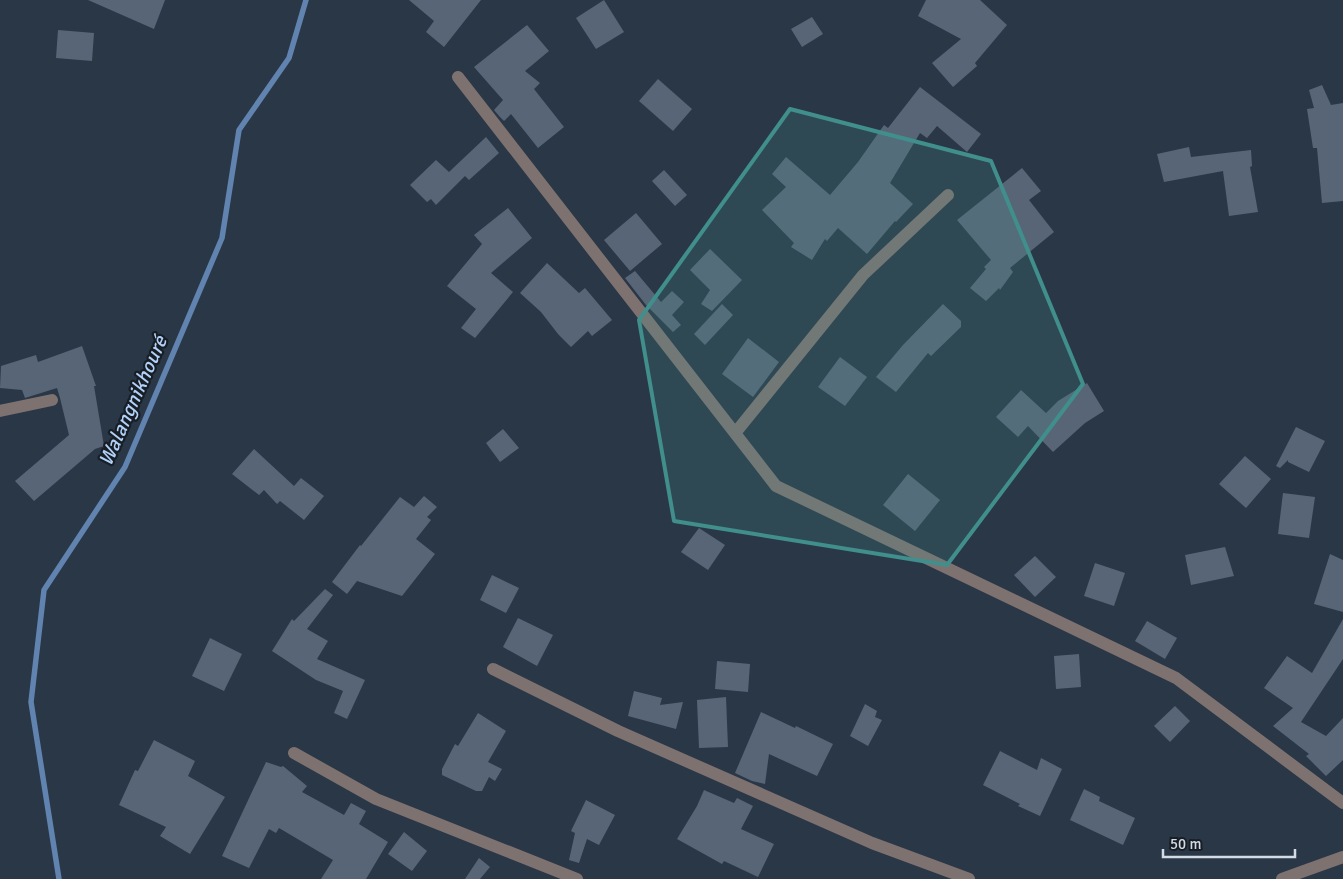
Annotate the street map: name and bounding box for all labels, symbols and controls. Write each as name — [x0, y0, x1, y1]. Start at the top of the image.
water label: Walangnikhouré — [93, 330, 174, 470]
scale bar — [1163, 826, 1296, 858]
text: 50 m — [1170, 835, 1201, 853]

